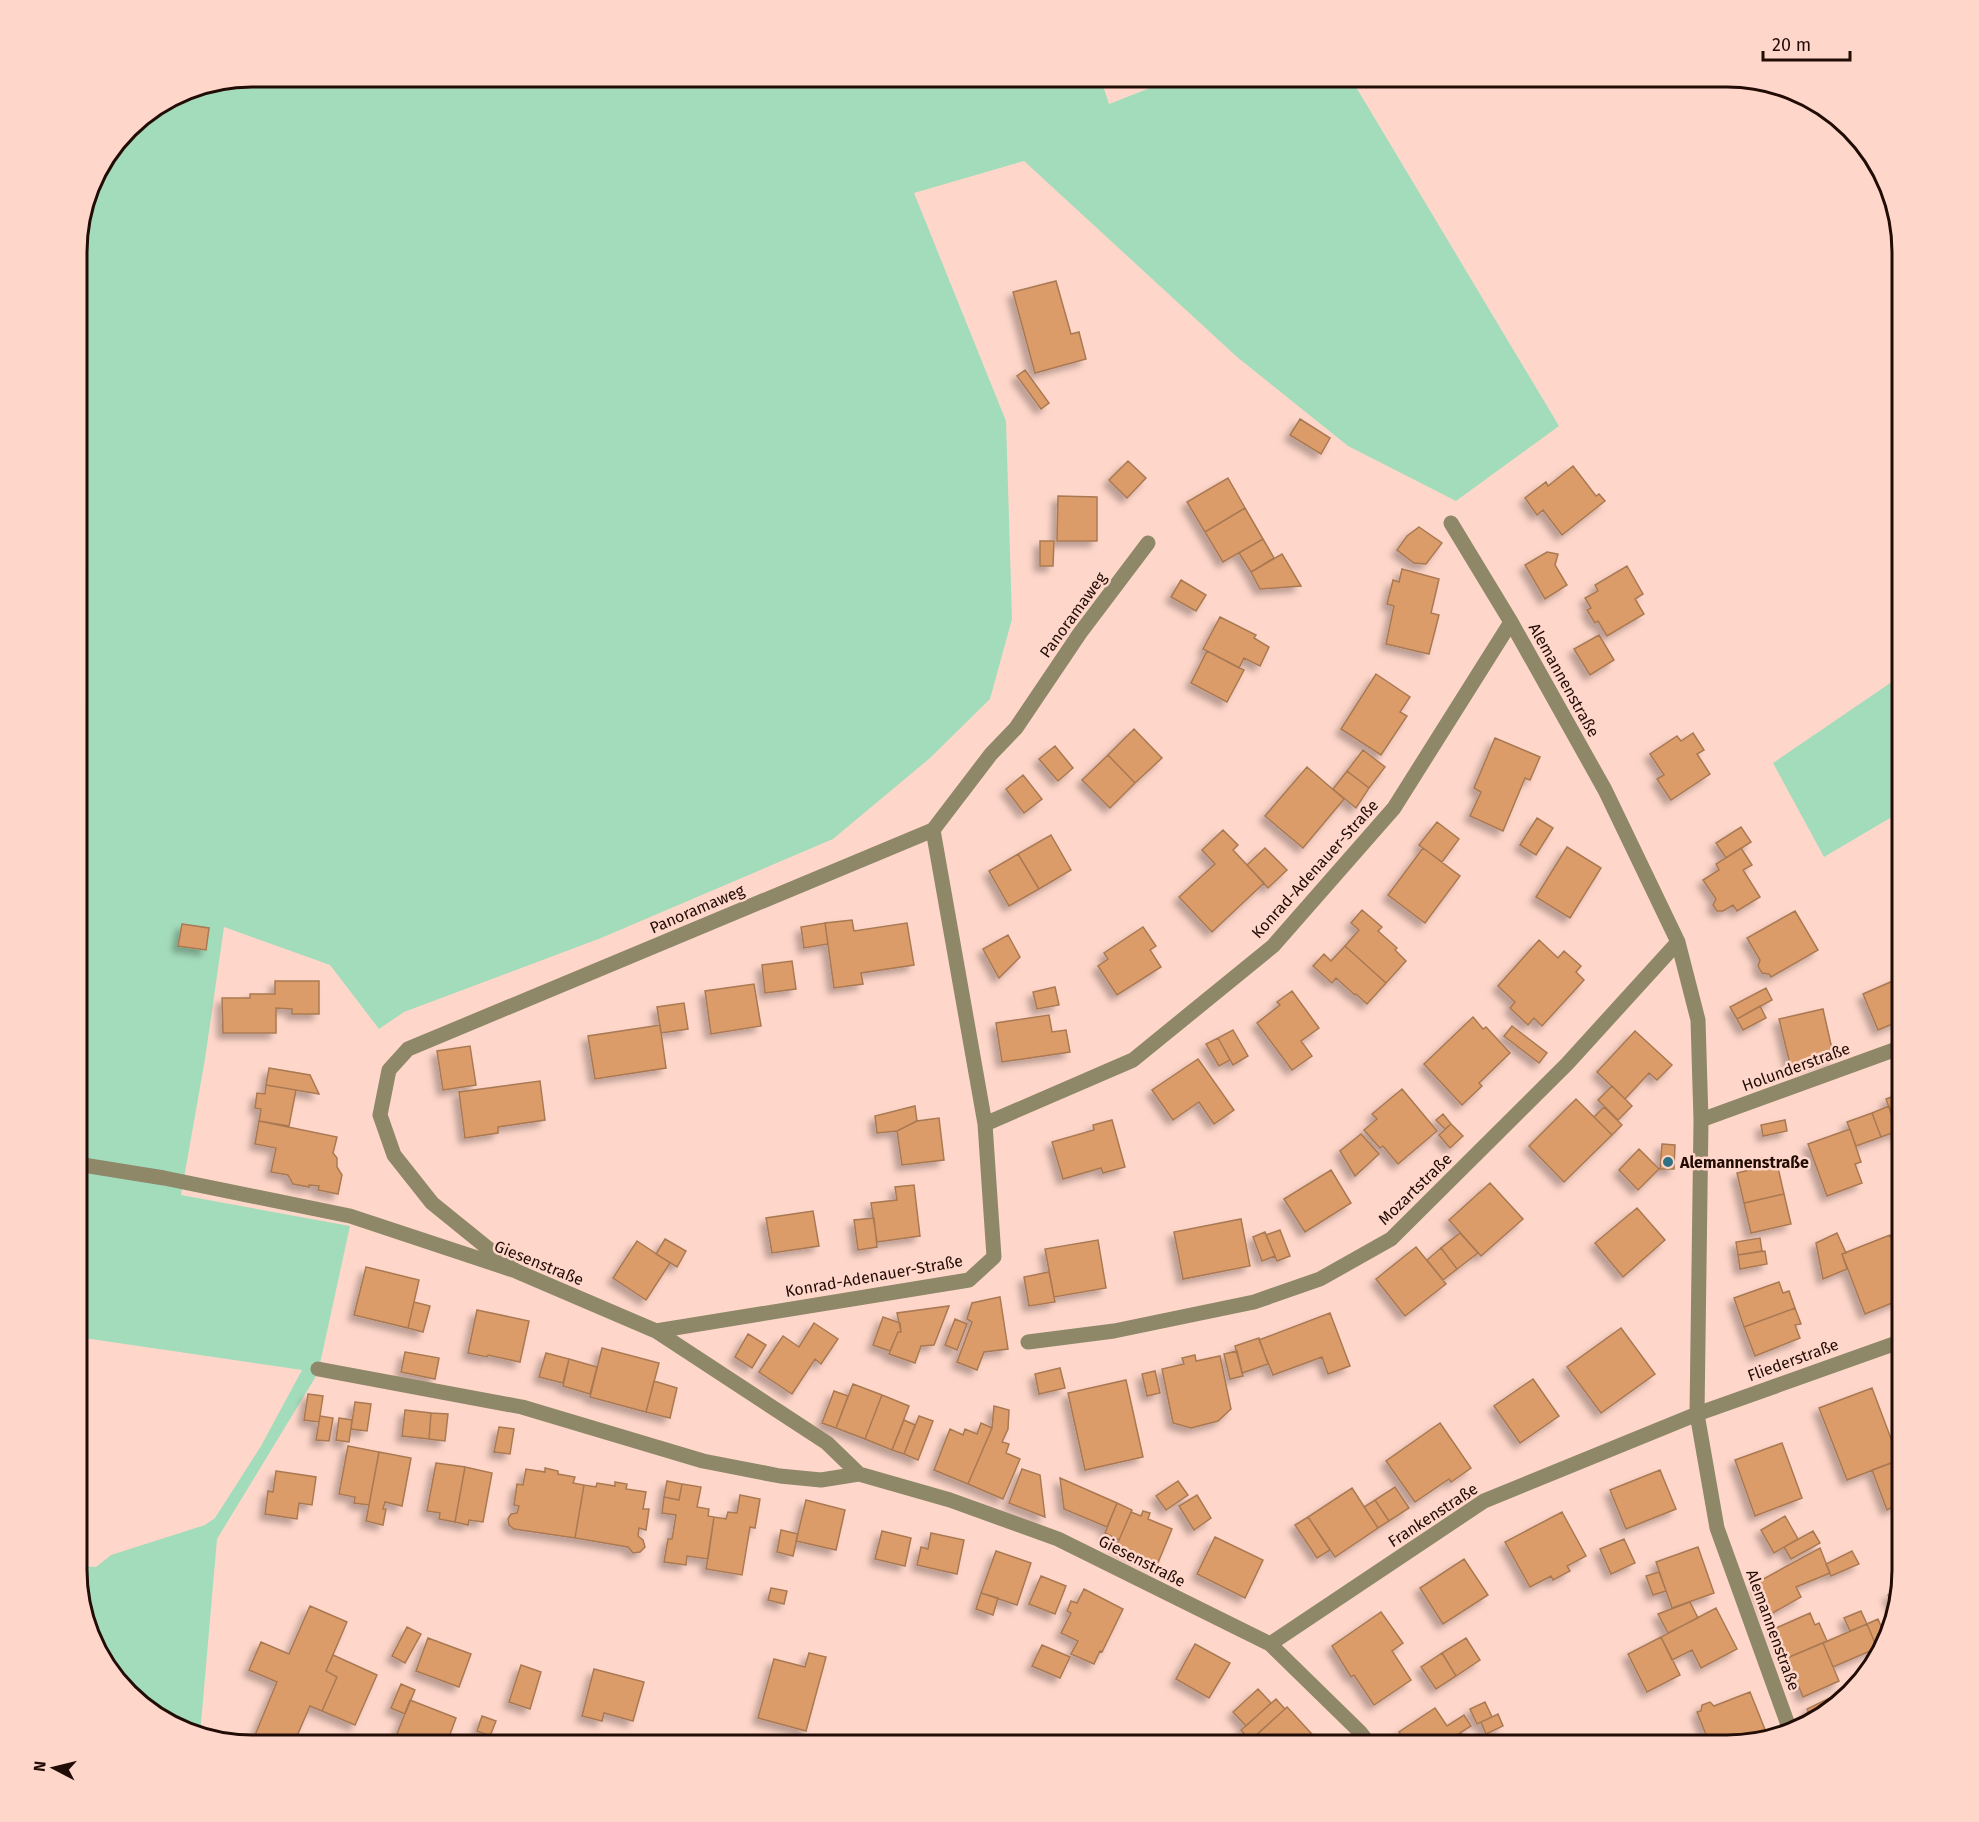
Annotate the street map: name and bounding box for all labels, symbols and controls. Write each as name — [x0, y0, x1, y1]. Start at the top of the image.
scale bar — [1763, 24, 1850, 62]
text: 20 m — [1772, 34, 1811, 56]
street label: Panoramaweg — [1036, 568, 1111, 661]
street label: Alemannenstraße — [1525, 620, 1603, 740]
street label: Konrad-Adenauer-Straße — [1248, 796, 1382, 942]
street label: Panoramaweg — [647, 880, 748, 937]
street label: Holunderstraße — [1739, 1039, 1853, 1095]
street label: Mozartstraße — [1374, 1149, 1456, 1229]
place label: Alemannenstraße — [1679, 1153, 1809, 1172]
marker: Alemannenstraße — [1661, 1155, 1675, 1169]
street label: Giesenstraße — [492, 1236, 586, 1290]
street label: Konrad-Adenauer-Straße — [784, 1251, 964, 1301]
street label: Fliederstraße — [1745, 1335, 1841, 1385]
street label: Frankenstraße — [1385, 1479, 1481, 1551]
street label: Giesenstraße — [1096, 1531, 1188, 1591]
street label: Alemannenstraße — [1742, 1567, 1804, 1693]
north arrow — [24, 1738, 84, 1798]
text: N — [30, 1760, 50, 1773]

